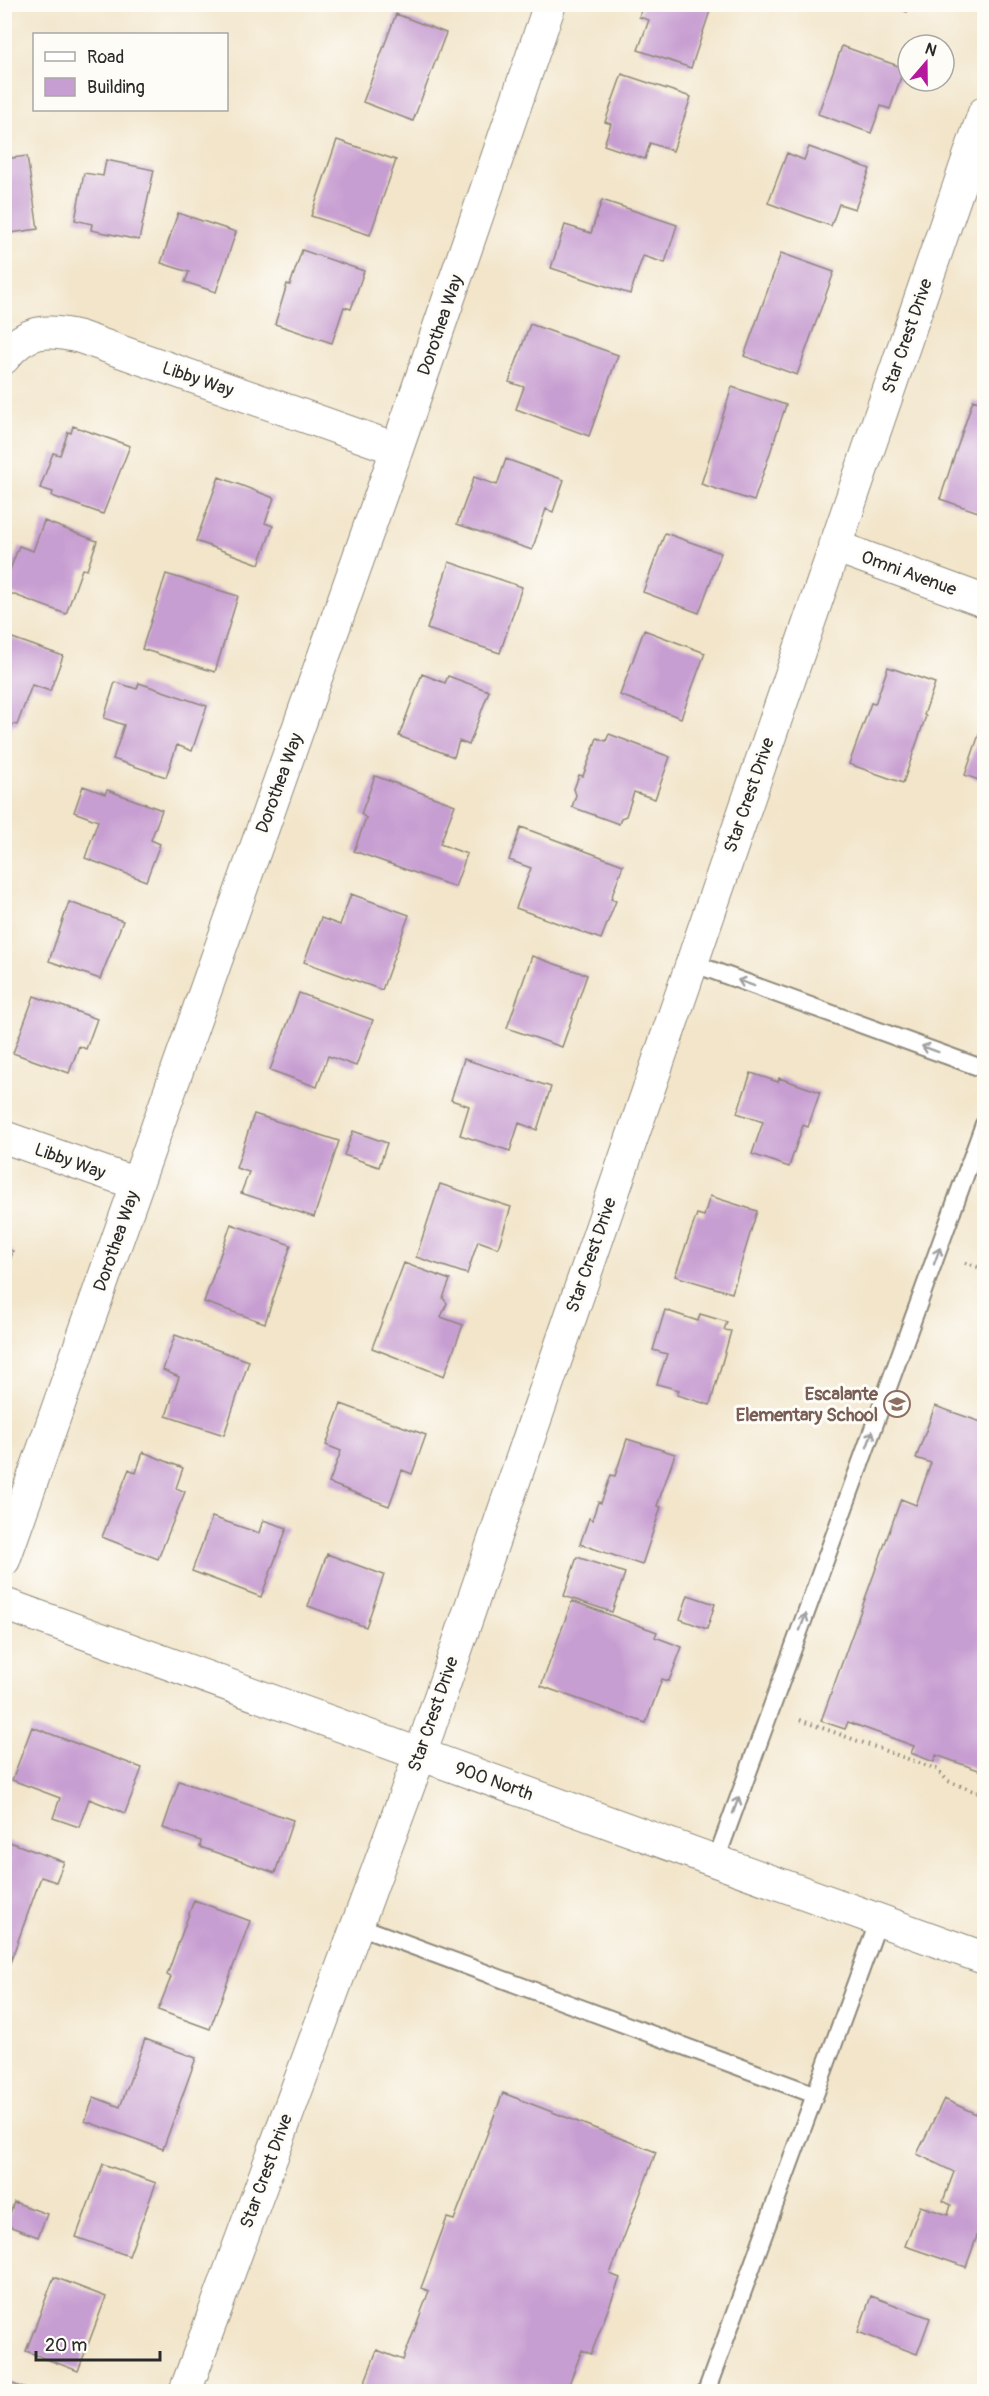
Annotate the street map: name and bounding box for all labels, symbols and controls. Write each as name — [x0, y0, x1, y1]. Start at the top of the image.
legend — [33, 33, 228, 111]
north arrow — [896, 33, 956, 93]
text: N — [922, 39, 939, 61]
text: Road — [87, 46, 124, 69]
text: Building — [87, 76, 145, 99]
street label: Dorothea Way — [413, 272, 469, 379]
street label: Star Crest Drive — [877, 276, 938, 397]
street label: Libby Way — [159, 357, 237, 403]
street label: Omni Avenue — [858, 546, 960, 601]
street label: Dorothea Way — [251, 730, 308, 836]
street label: Star Crest Drive — [719, 735, 780, 856]
one-way arrow — [737, 976, 756, 987]
one-way arrow — [921, 1043, 939, 1054]
street label: Libby Way — [31, 1138, 109, 1185]
street label: Dorothea Way — [89, 1188, 145, 1295]
street label: Star Crest Drive — [561, 1195, 622, 1316]
one-way arrow — [932, 1247, 943, 1266]
place label: Escalante Elementary School — [736, 1383, 879, 1427]
school or university icon: Escalante Elementary School — [882, 1389, 912, 1419]
one-way arrow — [865, 1430, 876, 1449]
one-way arrow — [798, 1613, 809, 1632]
street label: Star Crest Drive — [403, 1654, 464, 1775]
street label: 900 North — [451, 1757, 536, 1806]
one-way arrow — [731, 1796, 742, 1815]
street label: Star Crest Drive — [235, 2111, 298, 2232]
scale bar — [36, 2324, 160, 2362]
text: 20 m — [45, 2334, 87, 2357]

